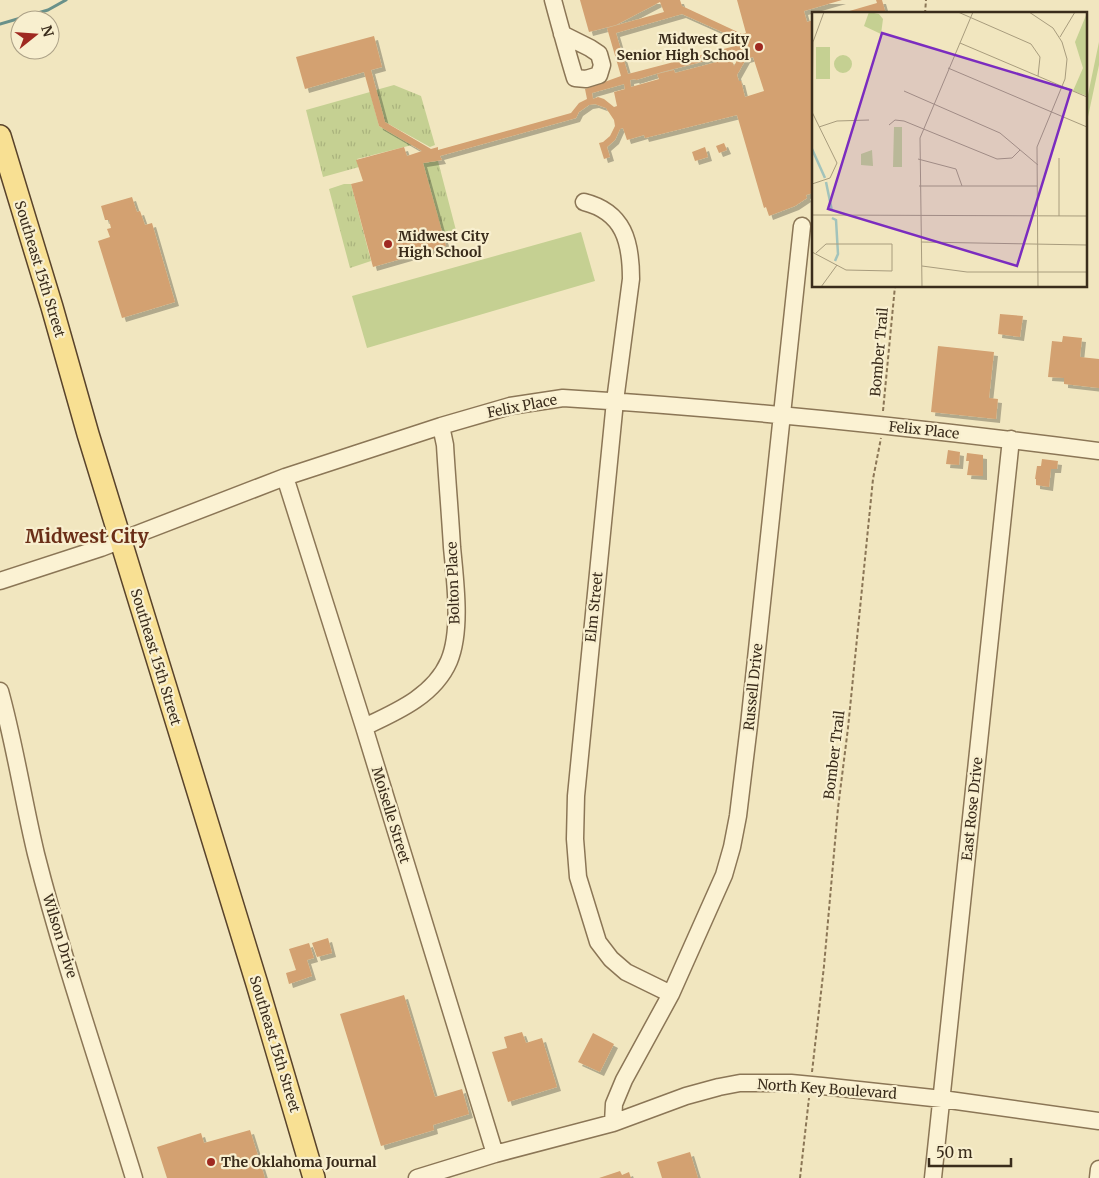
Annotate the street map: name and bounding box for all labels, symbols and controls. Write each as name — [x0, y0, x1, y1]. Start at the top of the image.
north arrow — [10, 10, 60, 60]
inset map — [812, 12, 1086, 288]
text: N — [37, 23, 58, 39]
place label: Midwest City Senior High School — [617, 30, 750, 64]
marker: Midwest City Senior High School — [753, 41, 765, 53]
street label: Southeast 15th Street — [11, 198, 70, 340]
place label: Midwest City High School — [398, 227, 490, 261]
marker: Midwest City High School — [382, 238, 394, 250]
street label: Bomber Trail — [866, 306, 892, 397]
street label: Felix Place — [486, 390, 558, 422]
street label: Felix Place — [888, 417, 960, 443]
district label: Midwest City — [25, 524, 149, 548]
street label: Bolton Place — [443, 541, 463, 625]
street label: Elm Street — [581, 570, 607, 643]
street label: Southeast 15th Street — [127, 586, 186, 728]
street label: Russell Drive — [739, 642, 767, 732]
street label: Bomber Trail — [820, 709, 848, 801]
street label: East Rose Drive — [958, 756, 986, 862]
street label: Moiselle Street — [368, 765, 414, 866]
street label: Wilson Drive — [38, 891, 81, 980]
street label: Southeast 15th Street — [246, 973, 305, 1115]
street label: North Key Boulevard — [757, 1075, 898, 1103]
scale bar — [929, 1136, 1012, 1168]
text: 50 m — [936, 1143, 973, 1162]
place label: The Oklahoma Journal — [221, 1153, 377, 1171]
marker: The Oklahoma Journal — [205, 1156, 217, 1168]

